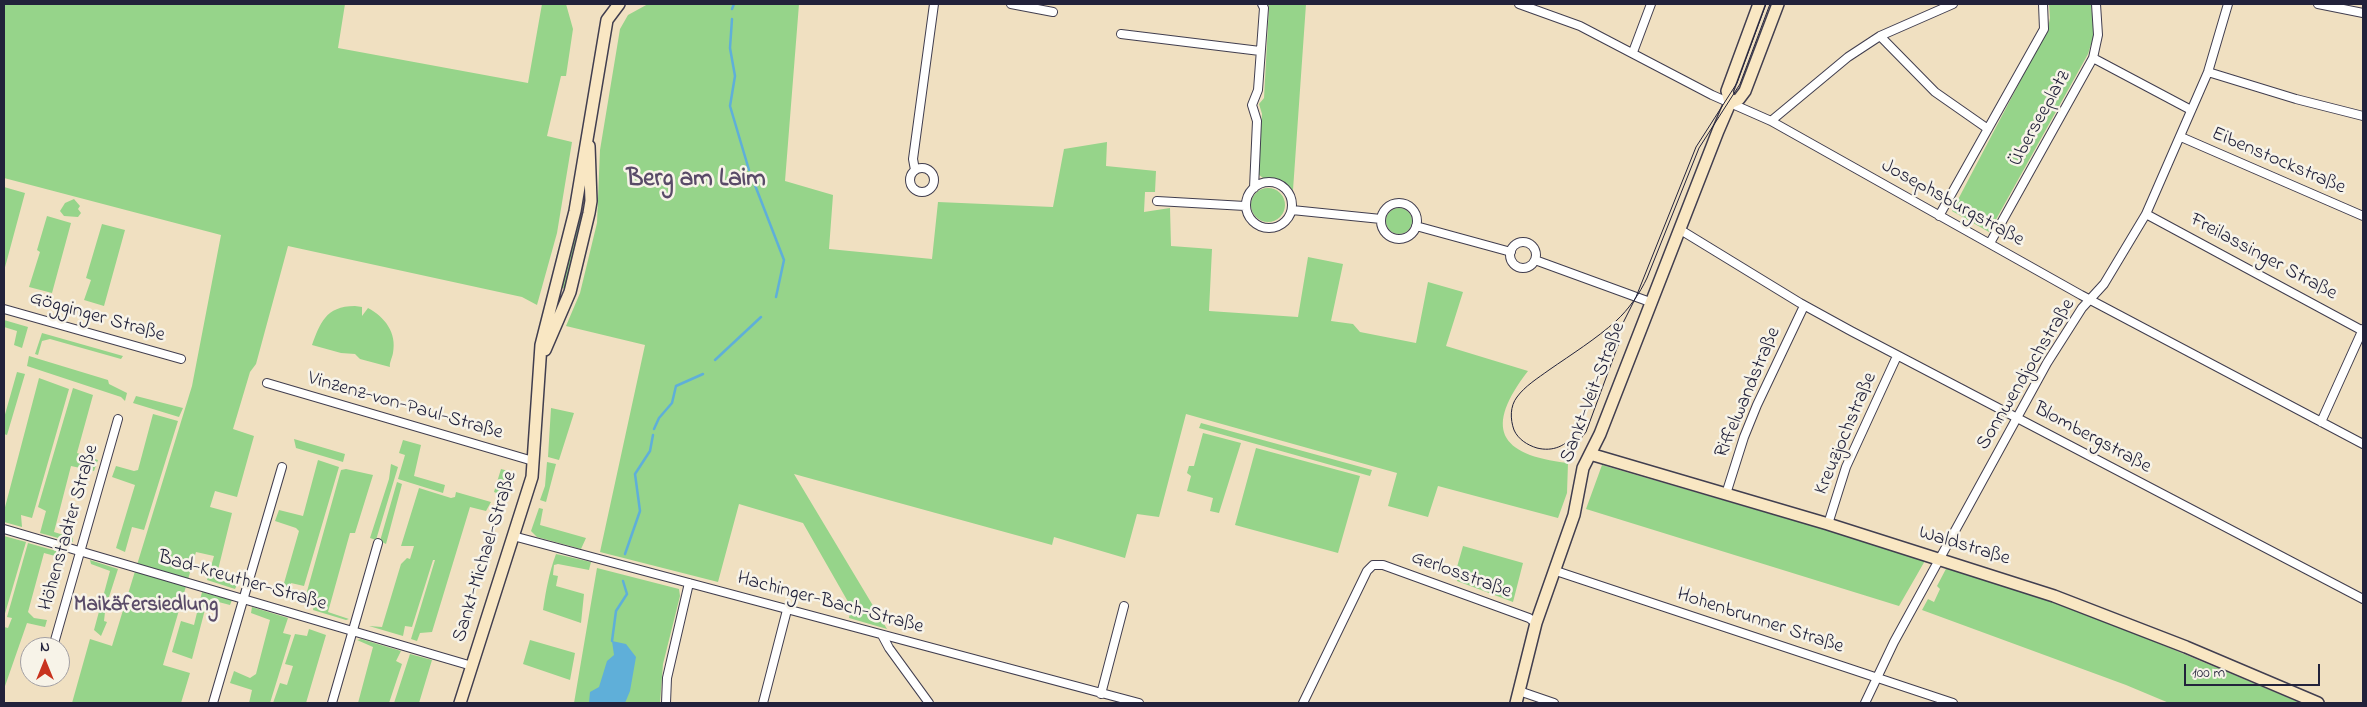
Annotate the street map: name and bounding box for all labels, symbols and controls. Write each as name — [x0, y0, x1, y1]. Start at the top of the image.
street label: Überseeplatz — [2005, 67, 2077, 171]
street label: Eibenstockstraße — [2207, 123, 2349, 201]
street label: Josephsburgstraße — [1876, 155, 2028, 253]
district label: Berg am Laim — [626, 166, 766, 196]
street label: Freilassinger Straße — [2185, 209, 2341, 307]
street label: Gögginger Straße — [27, 287, 167, 349]
street label: Sonnwendjochstraße — [1972, 295, 2082, 455]
street label: Sankt-Veit-Straße — [1556, 319, 1632, 467]
street label: Riffelwandstraße — [1711, 324, 1787, 462]
street label: Vinzenz-von-Paul-Straße — [305, 368, 505, 446]
street label: Kreuzjochstraße — [1810, 369, 1884, 499]
street label: Blombergstraße — [2029, 398, 2155, 480]
street label: Höhenstadter Straße — [35, 442, 105, 614]
street label: Sankt-Michael-Straße — [449, 469, 523, 645]
street label: Waldstraße — [1915, 522, 2013, 572]
street label: Bad-Kreuther-Straße — [155, 546, 329, 618]
street label: Gerlosstraße — [1408, 547, 1514, 605]
street label: Hachinger-Bach-Straße — [734, 568, 926, 640]
street label: Hohenbrunner Straße — [1674, 584, 1846, 660]
district label: Maikäfersiedlung — [74, 594, 218, 620]
north arrow — [20, 637, 70, 687]
text: N — [40, 637, 50, 658]
scale bar — [2187, 654, 2323, 686]
text: 100 m — [2192, 662, 2225, 684]

